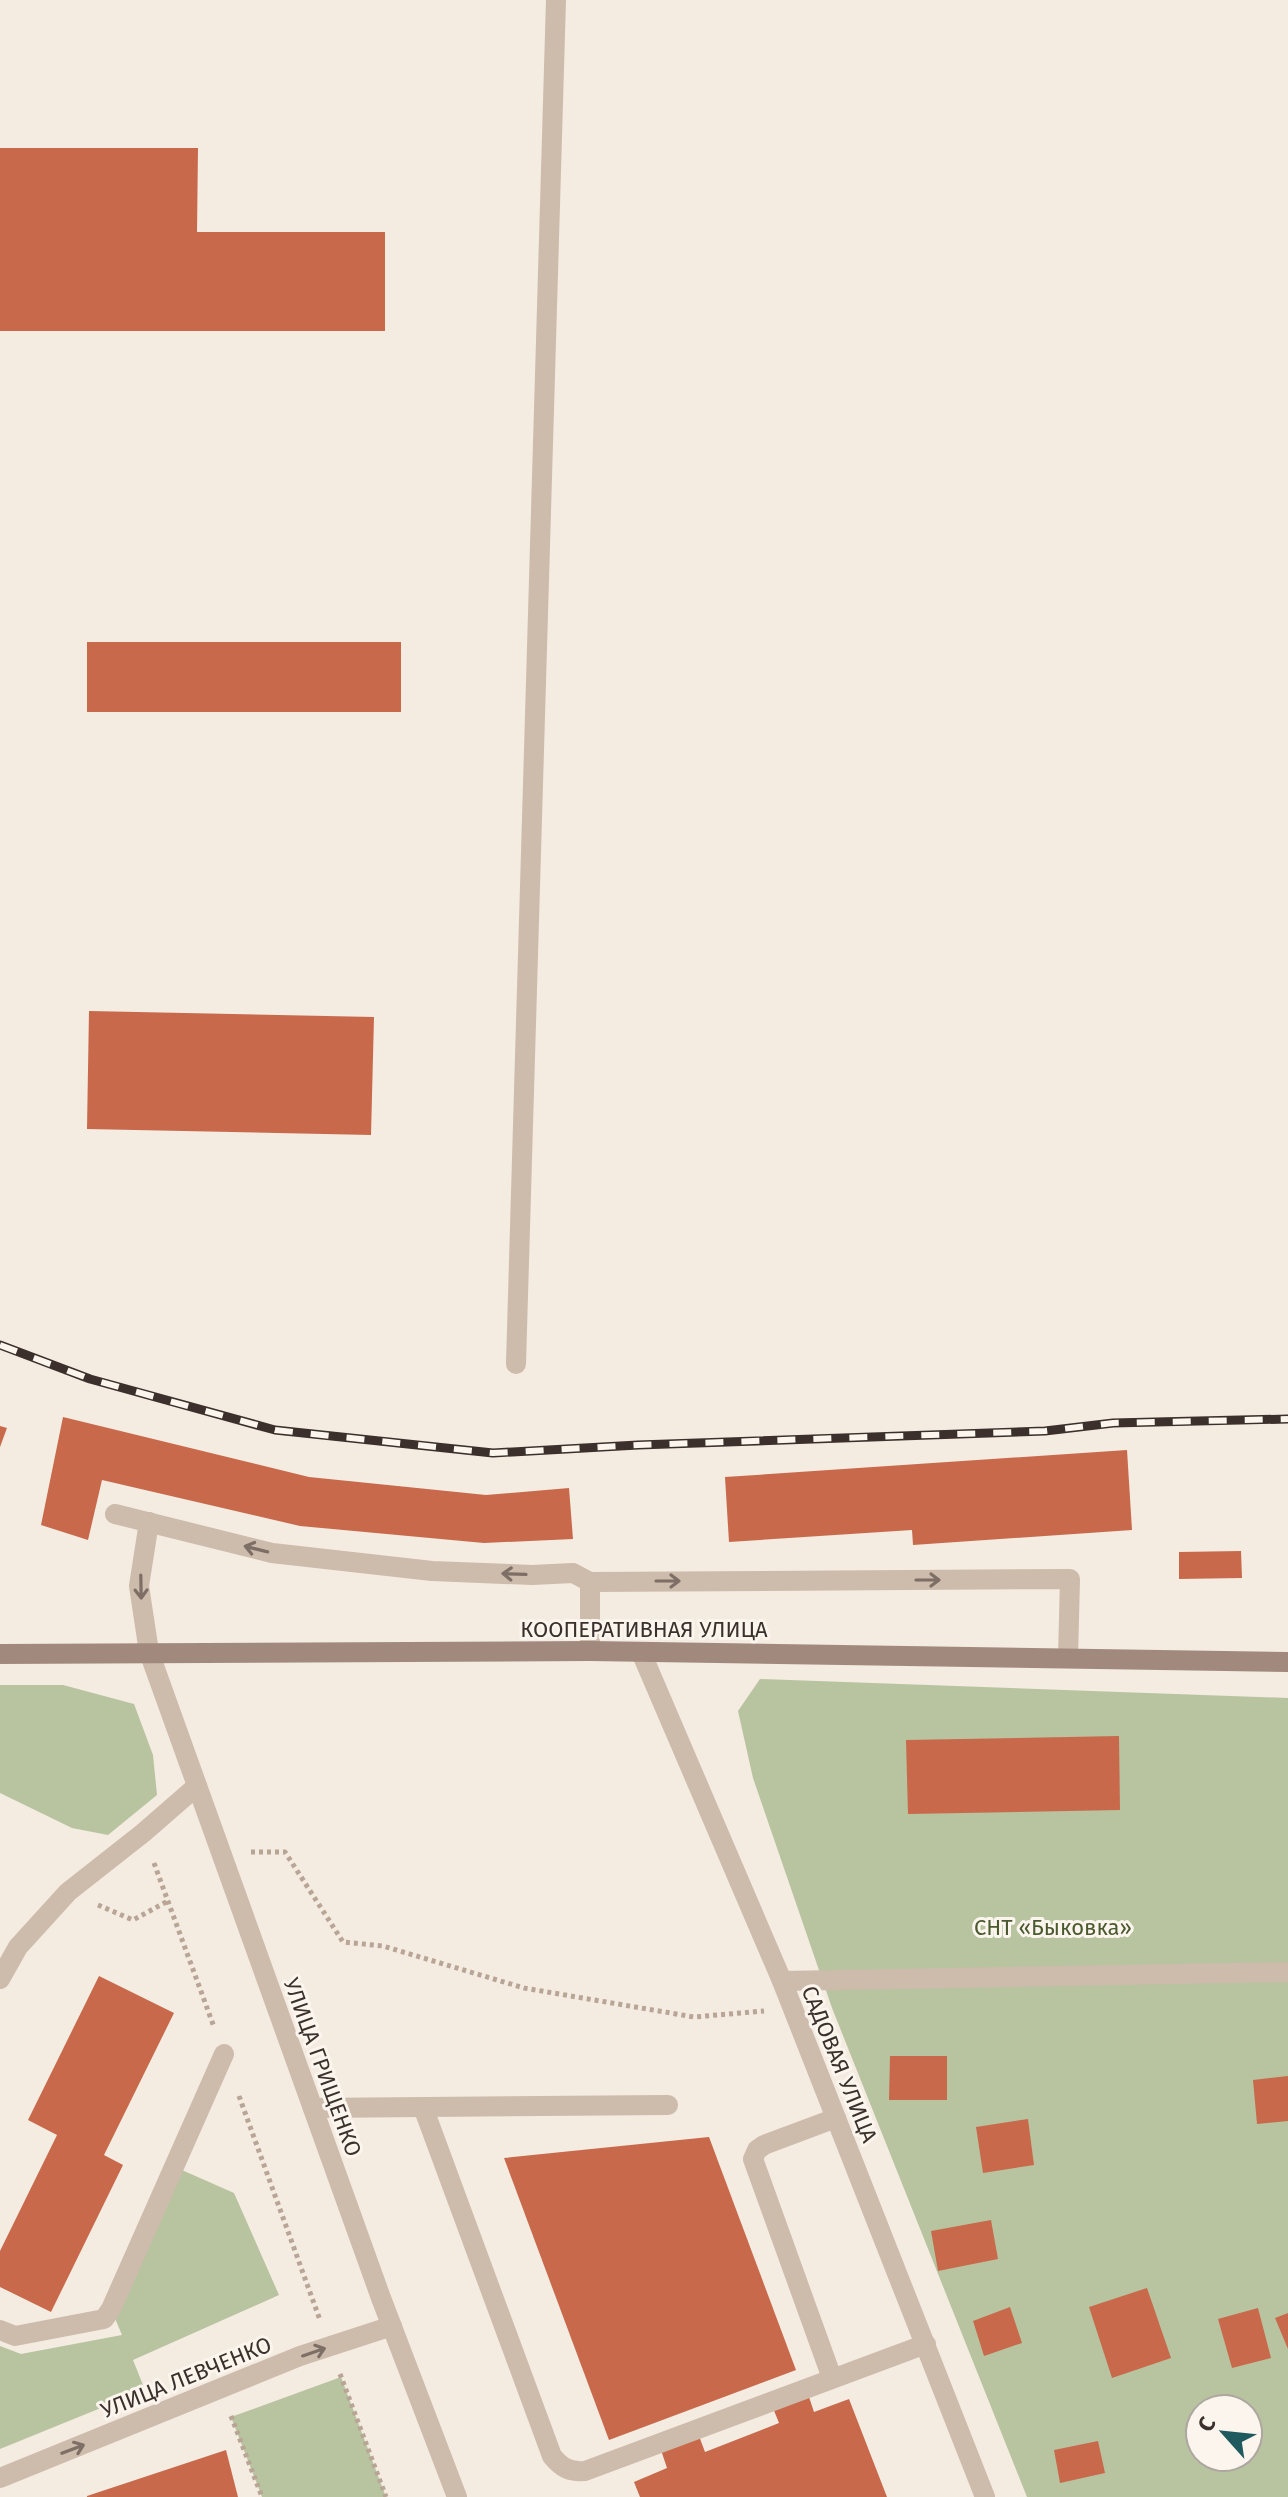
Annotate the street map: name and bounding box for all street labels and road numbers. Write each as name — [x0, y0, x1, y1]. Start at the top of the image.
street label: КООПЕРАТИВНАЯ УЛИЦА — [520, 1616, 768, 1643]
street label: УЛИЦА ГРИЩЕНКО — [278, 1974, 367, 2160]
street label: САДОВАЯ УЛИЦА — [796, 1982, 883, 2147]
street label: УЛИЦА ЛЕВЧЕНКО — [97, 2331, 275, 2424]

